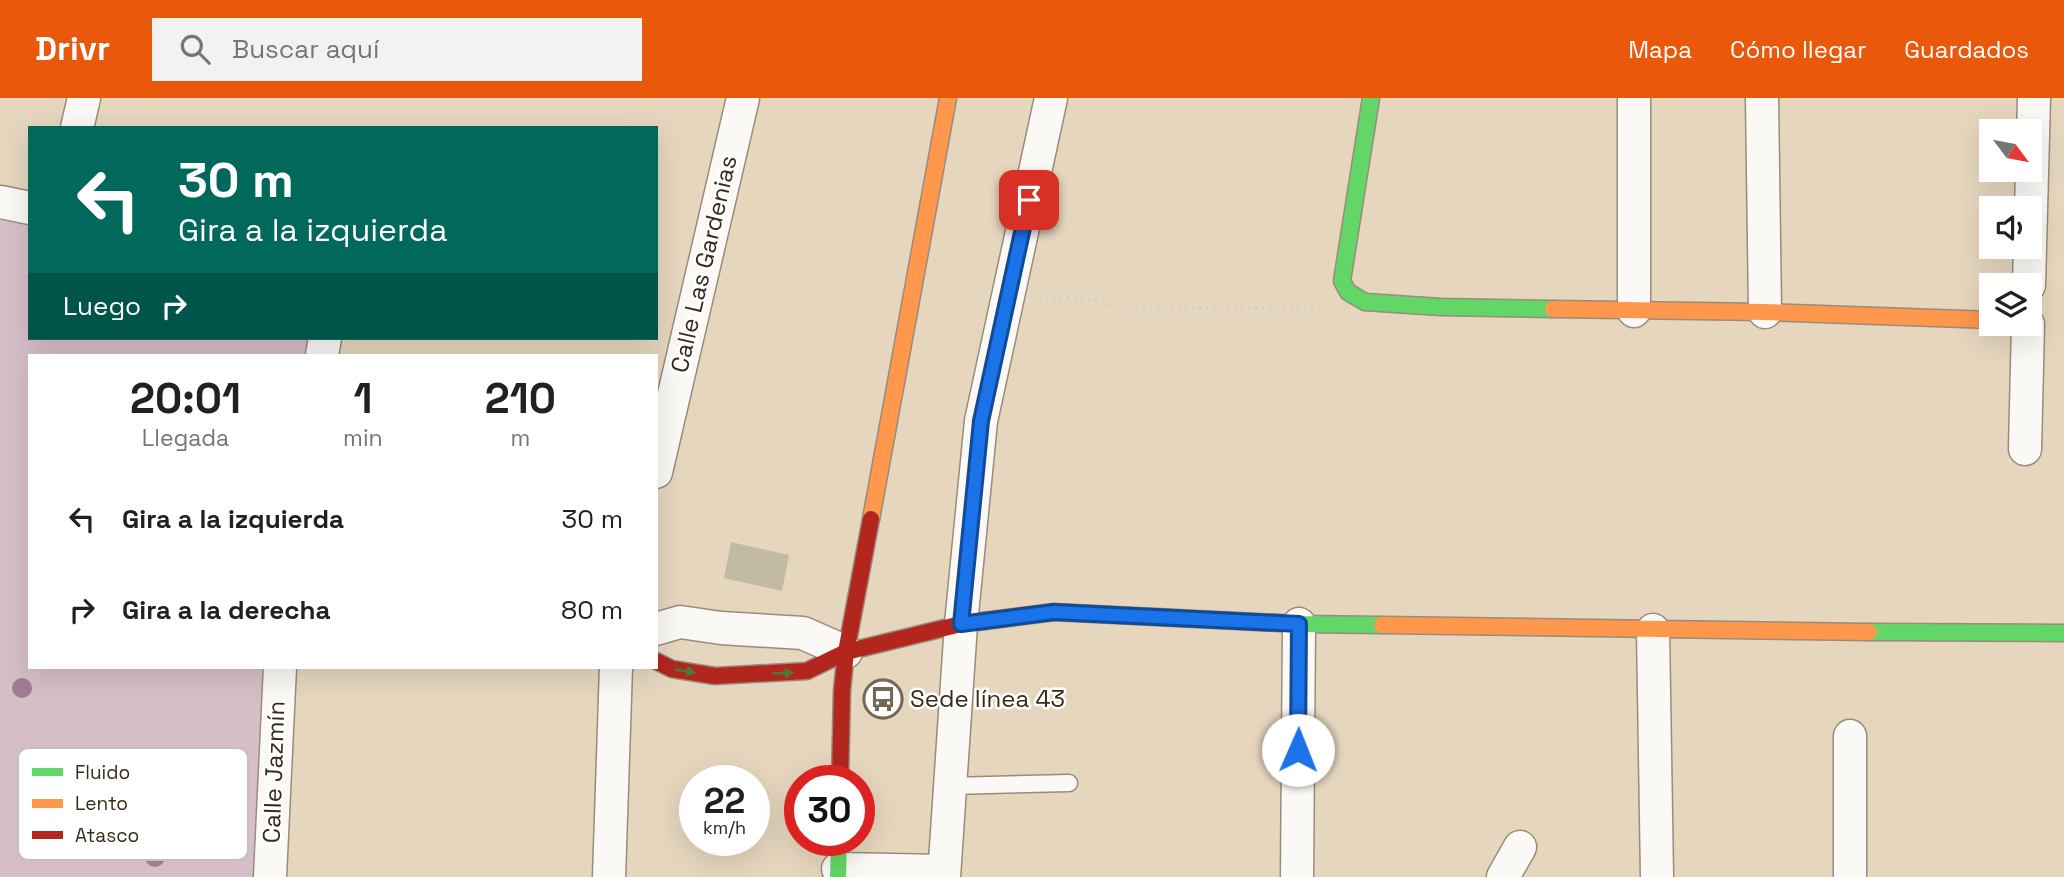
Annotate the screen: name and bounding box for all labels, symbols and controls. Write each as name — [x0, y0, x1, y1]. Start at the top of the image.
search box — [152, 18, 642, 81]
text: Drivr — [35, 28, 110, 70]
icon: search — [176, 30, 214, 68]
text: Buscar aquí — [232, 32, 379, 66]
text: Mapa — [1628, 34, 1692, 65]
text: Cómo llegar — [1730, 34, 1866, 65]
text: Guardados — [1904, 34, 2029, 65]
north arrow — [1979, 119, 2042, 182]
map controls — [1979, 119, 2042, 336]
text: 30 m — [178, 149, 294, 211]
street label: Calle Las Gardenias — [663, 152, 744, 375]
icon: left — [63, 154, 154, 245]
pin — [999, 170, 1059, 230]
icon: arrive — [1010, 181, 1048, 219]
button: sound — [1979, 196, 2042, 259]
text: Gira a la izquierda — [178, 210, 448, 250]
button: layers — [1979, 273, 2042, 336]
icon: right — [155, 287, 193, 325]
text: Luego — [63, 289, 141, 323]
text: 20:01 — [130, 372, 241, 425]
text: 1 — [353, 372, 372, 425]
text: 210 — [485, 372, 556, 425]
text: Llegada — [142, 423, 229, 453]
text: min — [343, 423, 383, 453]
text: m — [510, 423, 530, 453]
icon: left — [63, 500, 101, 538]
text: Gira a la izquierda — [122, 502, 344, 536]
text: 30 m — [562, 502, 623, 536]
icon: right — [63, 591, 101, 629]
text: Gira a la derecha — [122, 593, 331, 627]
text: 80 m — [561, 593, 623, 627]
one-way arrow — [674, 666, 696, 677]
one-way arrow — [772, 667, 794, 678]
bus stop icon: Sede línea 43 — [862, 678, 904, 720]
place label: Sede línea 43 — [910, 683, 1065, 714]
street label: Calle Jazmín — [256, 700, 291, 844]
position arrow — [1261, 713, 1335, 787]
legend — [18, 748, 248, 860]
text: Fluido — [75, 760, 130, 785]
speed limit sign: 30 — [784, 765, 875, 856]
text: 22 — [704, 779, 745, 823]
text: Lento — [75, 791, 128, 816]
text: km/h — [703, 816, 746, 839]
text: Atasco — [75, 823, 139, 848]

